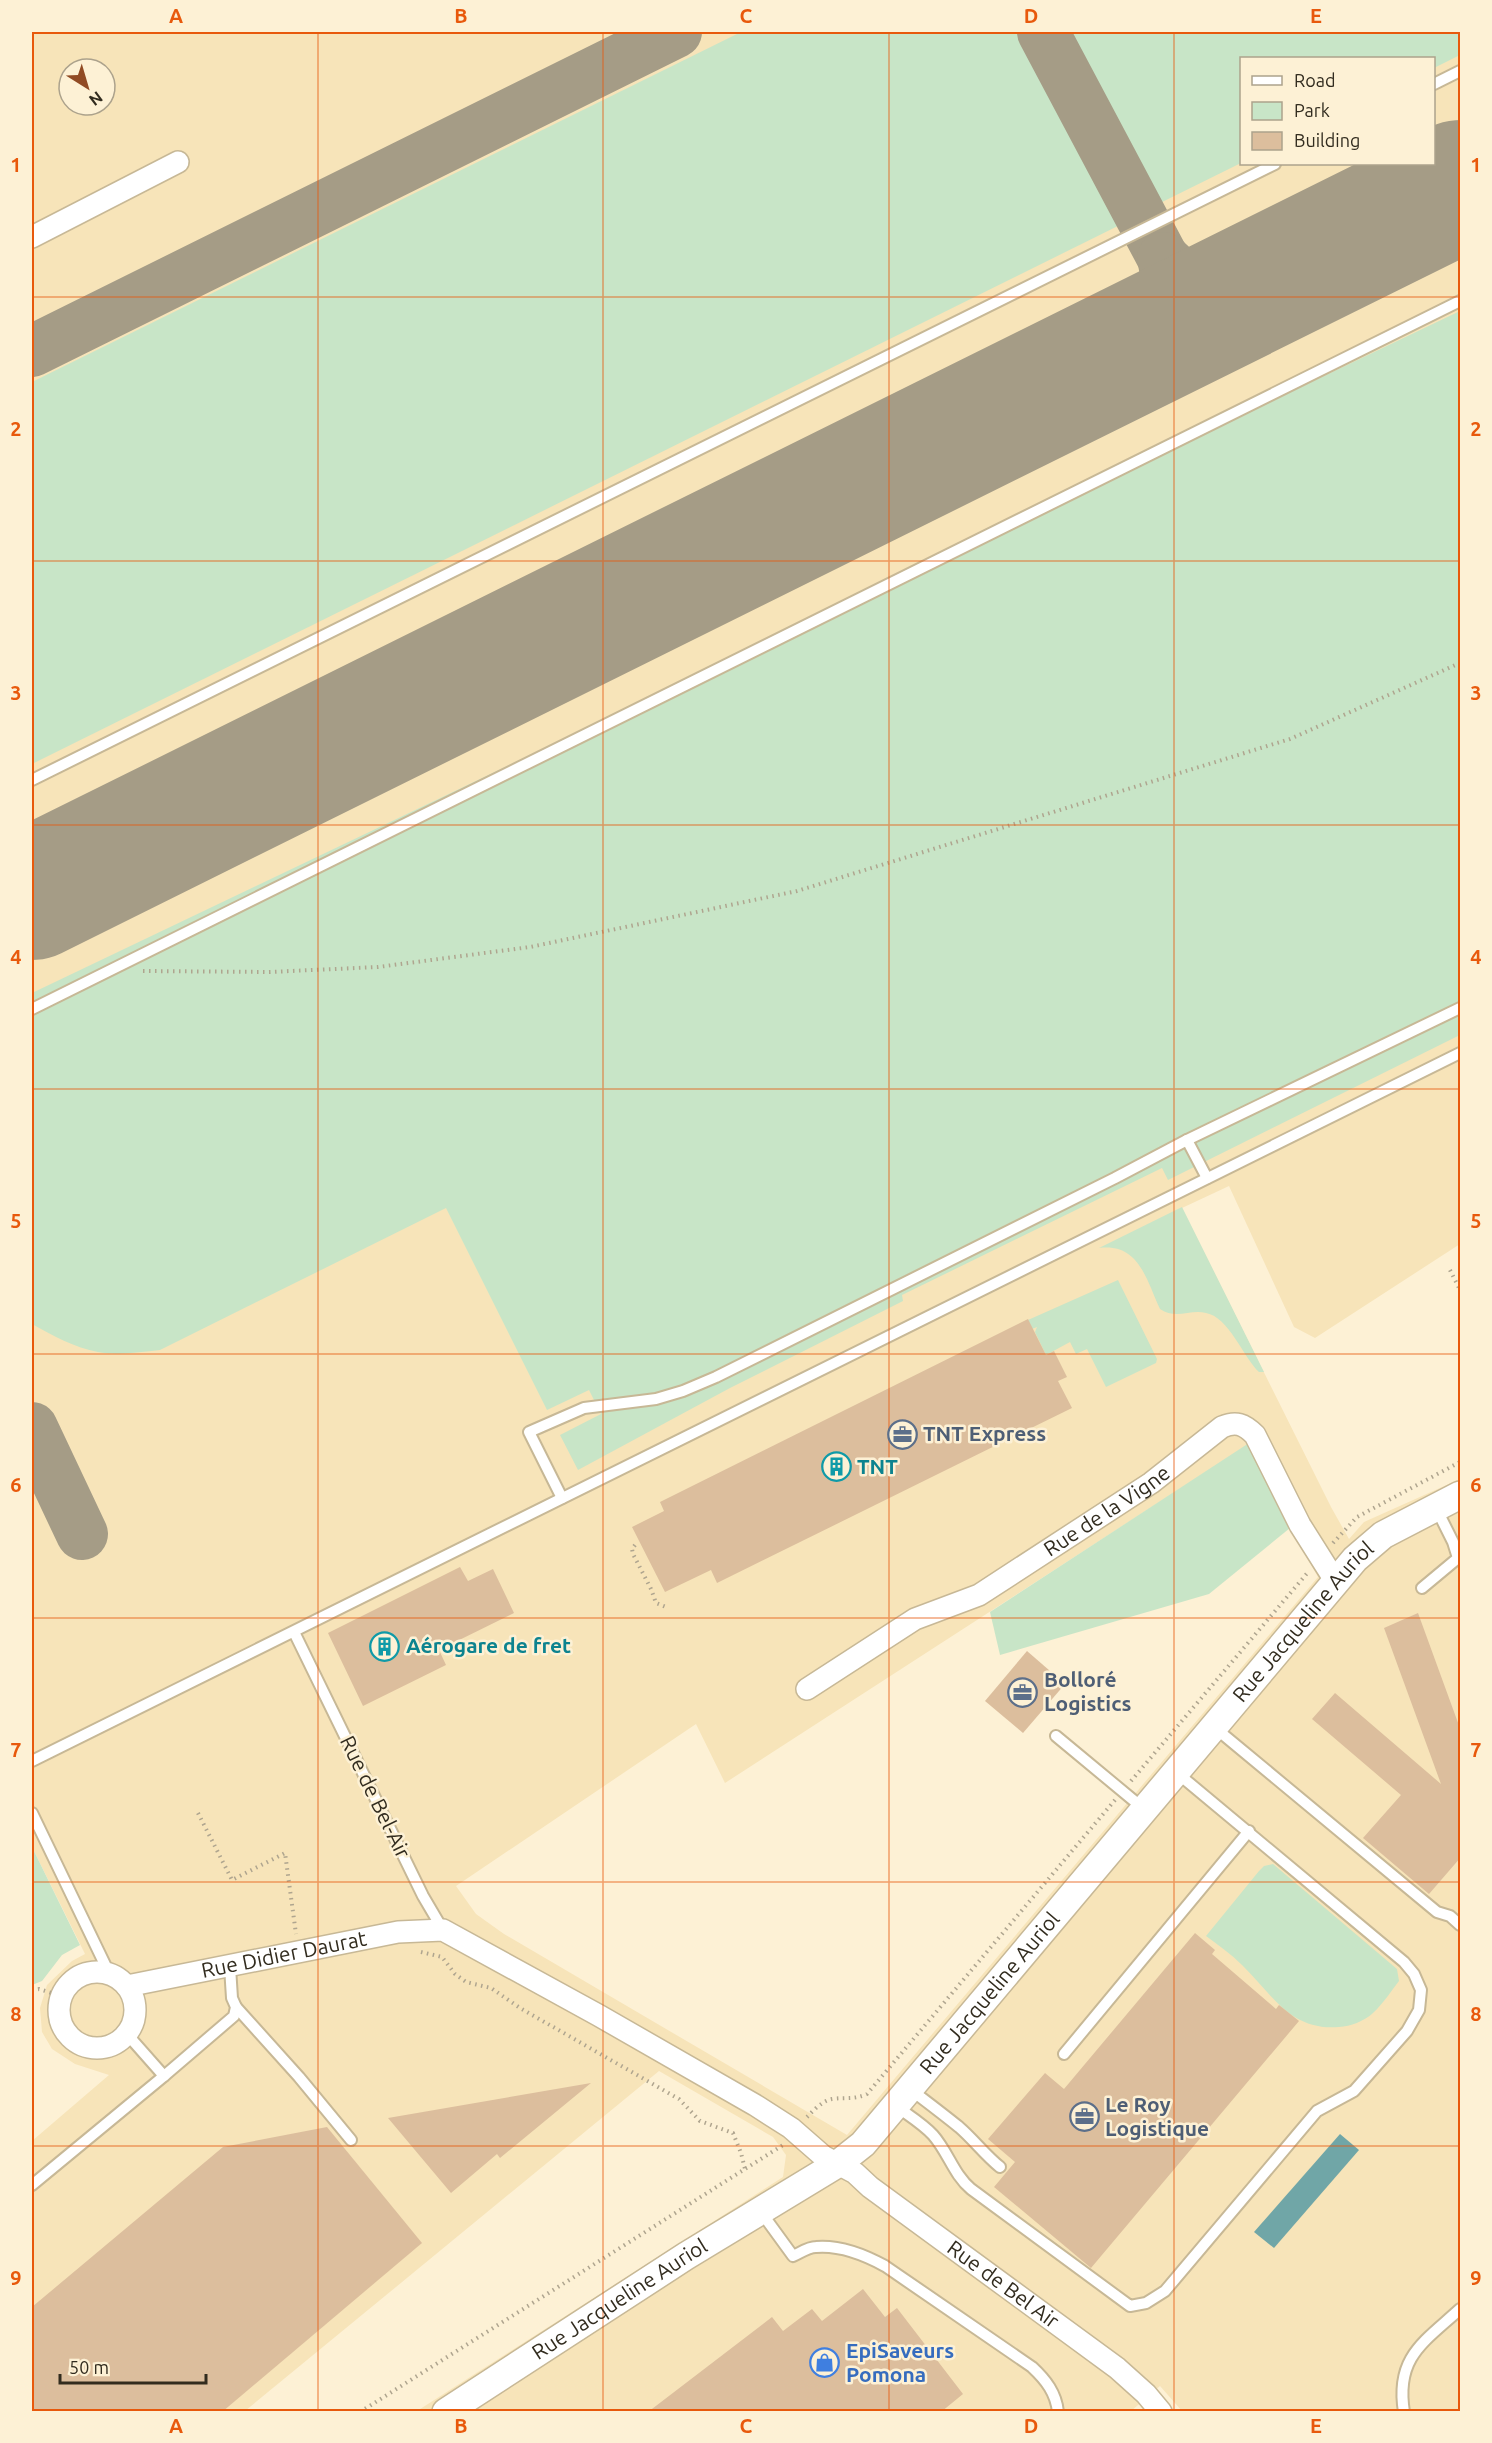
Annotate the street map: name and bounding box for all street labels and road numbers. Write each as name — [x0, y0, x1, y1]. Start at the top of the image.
street label: Rue de la Vigne — [1039, 1460, 1174, 1561]
street label: Rue Jacqueline Auriol — [1227, 1536, 1378, 1706]
street label: Rue de Bel-Air — [336, 1731, 416, 1862]
street label: Rue Jacqueline Auriol — [914, 1907, 1064, 2078]
street label: Rue Didier Daurat — [199, 1926, 368, 1982]
street label: Rue Jacqueline Auriol — [527, 2233, 711, 2364]
street label: Rue de Bel Air — [943, 2235, 1064, 2332]

